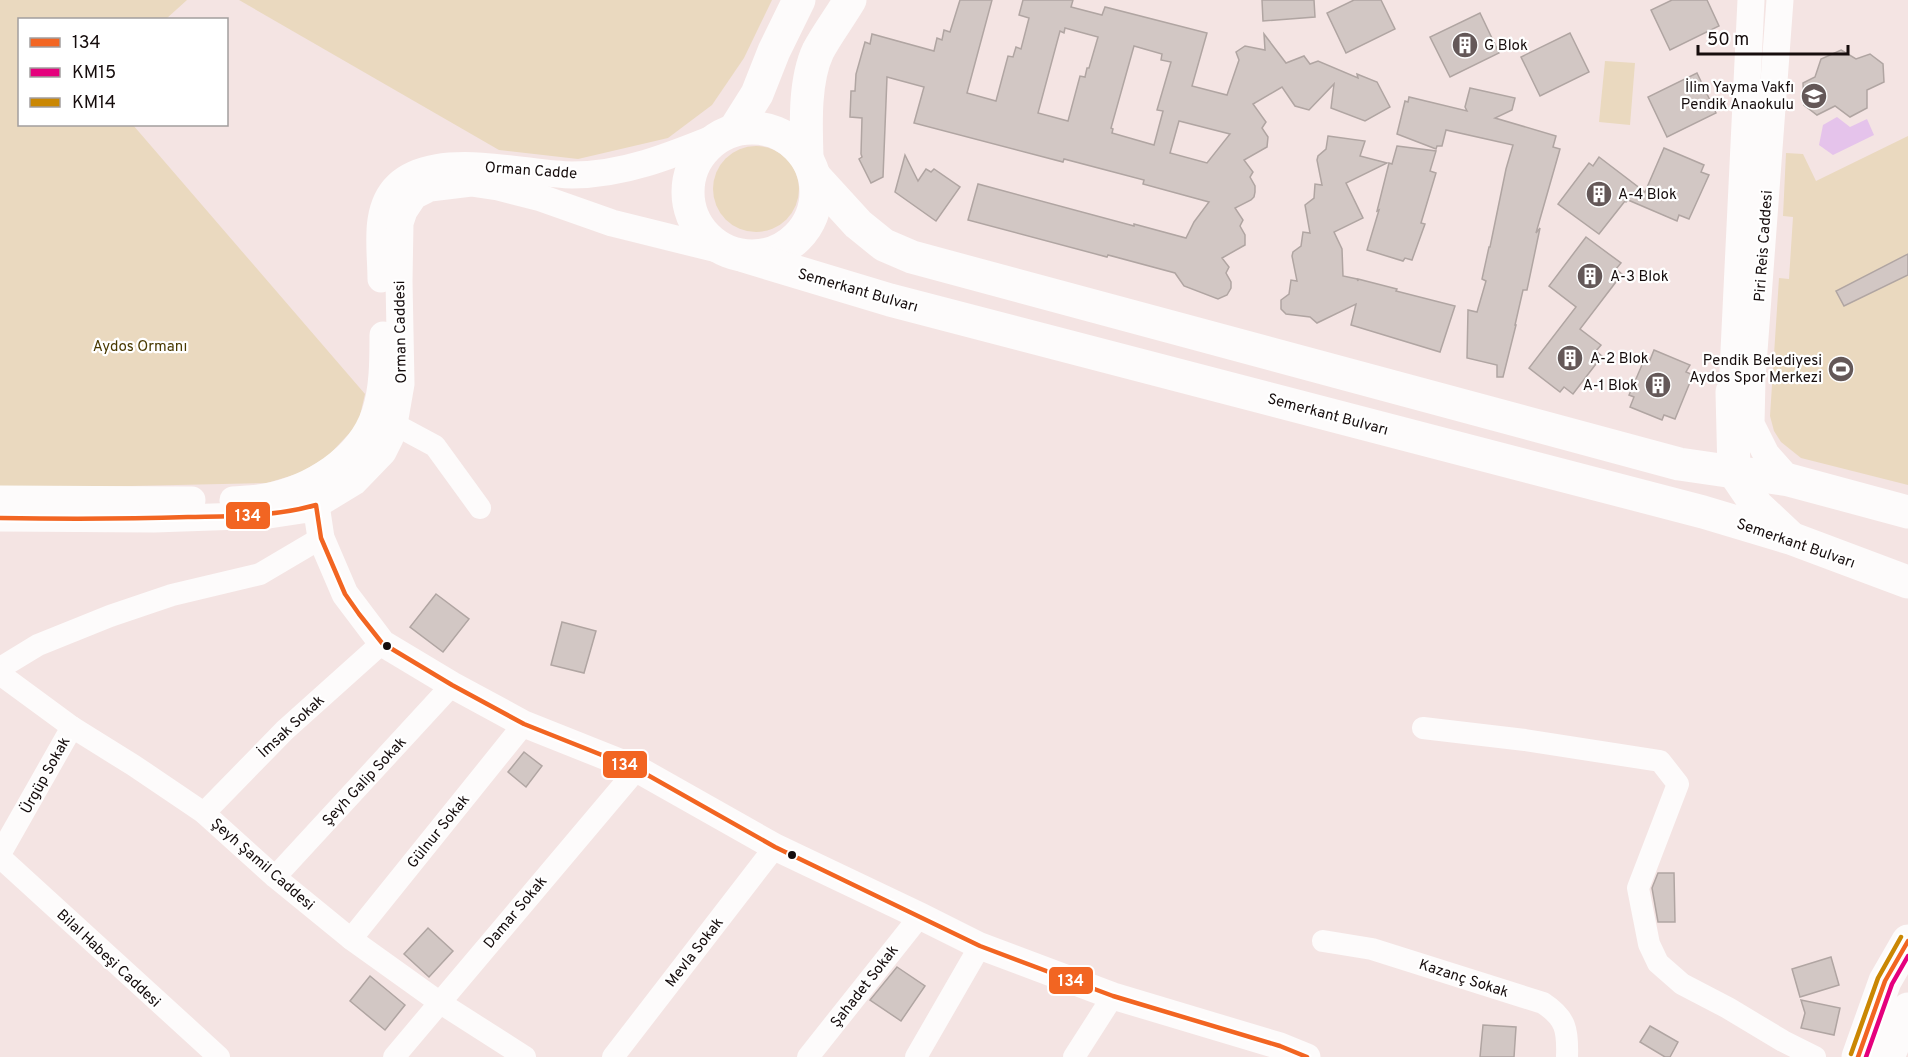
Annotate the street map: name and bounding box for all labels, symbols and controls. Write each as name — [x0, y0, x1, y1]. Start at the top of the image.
legend — [18, 18, 228, 126]
scale bar — [1698, 18, 1848, 56]
text: 50 m — [1707, 29, 1749, 52]
building icon: G Blok — [1450, 30, 1480, 60]
text: 134 — [72, 32, 101, 55]
place label: G Blok — [1484, 37, 1528, 56]
text: KM15 — [72, 62, 116, 85]
place label: İlim Yayma Vakfı Pendik Anaokulu — [1681, 78, 1794, 115]
school or university icon: İlim Yayma Vakfı Pendik Anaokulu — [1799, 81, 1829, 111]
text: KM14 — [72, 92, 116, 115]
street label: Orman Cadde — [484, 159, 578, 184]
building icon: A-4 Blok — [1584, 179, 1614, 209]
place label: A-4 Blok — [1618, 186, 1677, 205]
street label: Piri Reis Caddesi — [1751, 190, 1778, 303]
building icon: A-3 Blok — [1575, 261, 1605, 291]
street label: Semerkant Bulvarı — [795, 265, 920, 318]
place label: A-3 Blok — [1610, 268, 1669, 287]
street label: Orman Caddesi — [391, 280, 412, 384]
park label: Aydos Ormanı — [93, 338, 187, 357]
building icon: A-2 Blok — [1555, 343, 1585, 373]
place label: A-2 Blok — [1590, 350, 1649, 369]
place label: Pendik Belediyesi Aydos Spor Merkezi — [1689, 352, 1822, 388]
sports icon: Pendik Belediyesi Aydos Spor Merkezi — [1826, 354, 1856, 384]
building icon: A-1 Blok — [1643, 370, 1673, 400]
place label: A-1 Blok — [1583, 377, 1638, 396]
street label: Semerkant Bulvarı — [1265, 390, 1390, 441]
line badge: 134 — [225, 501, 271, 530]
text: 134 — [235, 507, 261, 527]
street label: Semerkant Bulvarı — [1734, 515, 1857, 574]
unlabelled marker — [381, 640, 393, 652]
street label: İmsak Sokak — [254, 691, 329, 763]
street label: Ürgüp Sokak — [16, 733, 75, 818]
street label: Şeyh Galip Sokak — [319, 734, 411, 831]
line badge: 134 — [602, 750, 648, 779]
text: 134 — [612, 756, 638, 776]
street label: Gülnur Sokak — [404, 791, 475, 873]
street label: Şeyh Şamil Caddesi — [206, 815, 318, 915]
unlabelled marker — [786, 849, 798, 861]
street label: Damar Sokak — [480, 873, 552, 953]
street label: Bilal Habeşi Caddesi — [52, 906, 164, 1012]
street label: Mevla Sokak — [662, 914, 728, 992]
street label: Şahadet Sokak — [827, 942, 903, 1032]
street label: Kazanç Sokak — [1416, 956, 1511, 1003]
line badge: 134 — [1048, 966, 1094, 995]
text: 134 — [1058, 972, 1084, 992]

